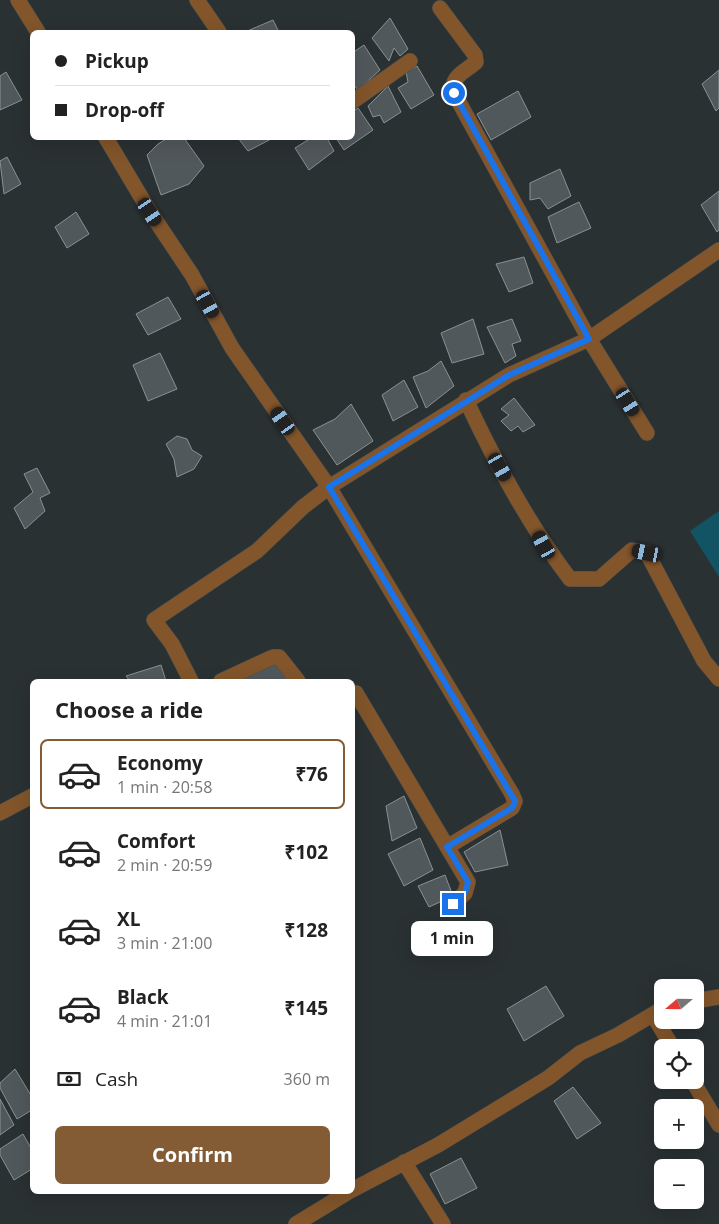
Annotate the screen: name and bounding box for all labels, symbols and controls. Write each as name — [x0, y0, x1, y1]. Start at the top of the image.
text: Pickup — [85, 48, 149, 74]
route start — [443, 82, 465, 104]
text: Drop-off — [85, 97, 164, 123]
car — [135, 195, 164, 229]
car — [194, 287, 221, 321]
car — [613, 385, 642, 419]
car — [268, 404, 297, 438]
car — [486, 450, 513, 484]
car — [530, 528, 557, 562]
car — [630, 543, 663, 563]
text: Choose a ride — [55, 694, 203, 724]
text: Economy — [117, 750, 203, 776]
icon: car — [57, 752, 102, 797]
text: ₹76 — [295, 761, 328, 787]
text: 1 min · 20:58 — [117, 776, 212, 798]
text: Comfort — [117, 828, 196, 854]
icon: car — [57, 830, 102, 875]
text: ₹102 — [285, 839, 328, 865]
text: 2 min · 20:59 — [117, 854, 212, 876]
route end — [442, 893, 464, 915]
text: XL — [117, 906, 140, 932]
icon: car — [57, 908, 102, 953]
text: ₹128 — [285, 917, 328, 943]
callout: 1 min — [412, 922, 494, 956]
text: 1 min — [430, 927, 474, 949]
text: 3 min · 21:00 — [117, 932, 212, 954]
north arrow — [654, 979, 704, 1029]
map controls — [654, 979, 704, 1209]
text: Black — [117, 984, 169, 1010]
icon: car — [57, 986, 102, 1031]
text: ₹145 — [285, 995, 328, 1021]
text: 4 min · 21:01 — [117, 1010, 212, 1032]
button: locate — [654, 1039, 704, 1089]
icon: cash — [55, 1065, 83, 1093]
text: Cash — [95, 1066, 138, 1092]
text: 360 m — [284, 1068, 330, 1090]
button: + — [654, 1099, 704, 1149]
button: Confirm — [55, 1126, 330, 1184]
button: − — [654, 1159, 704, 1209]

